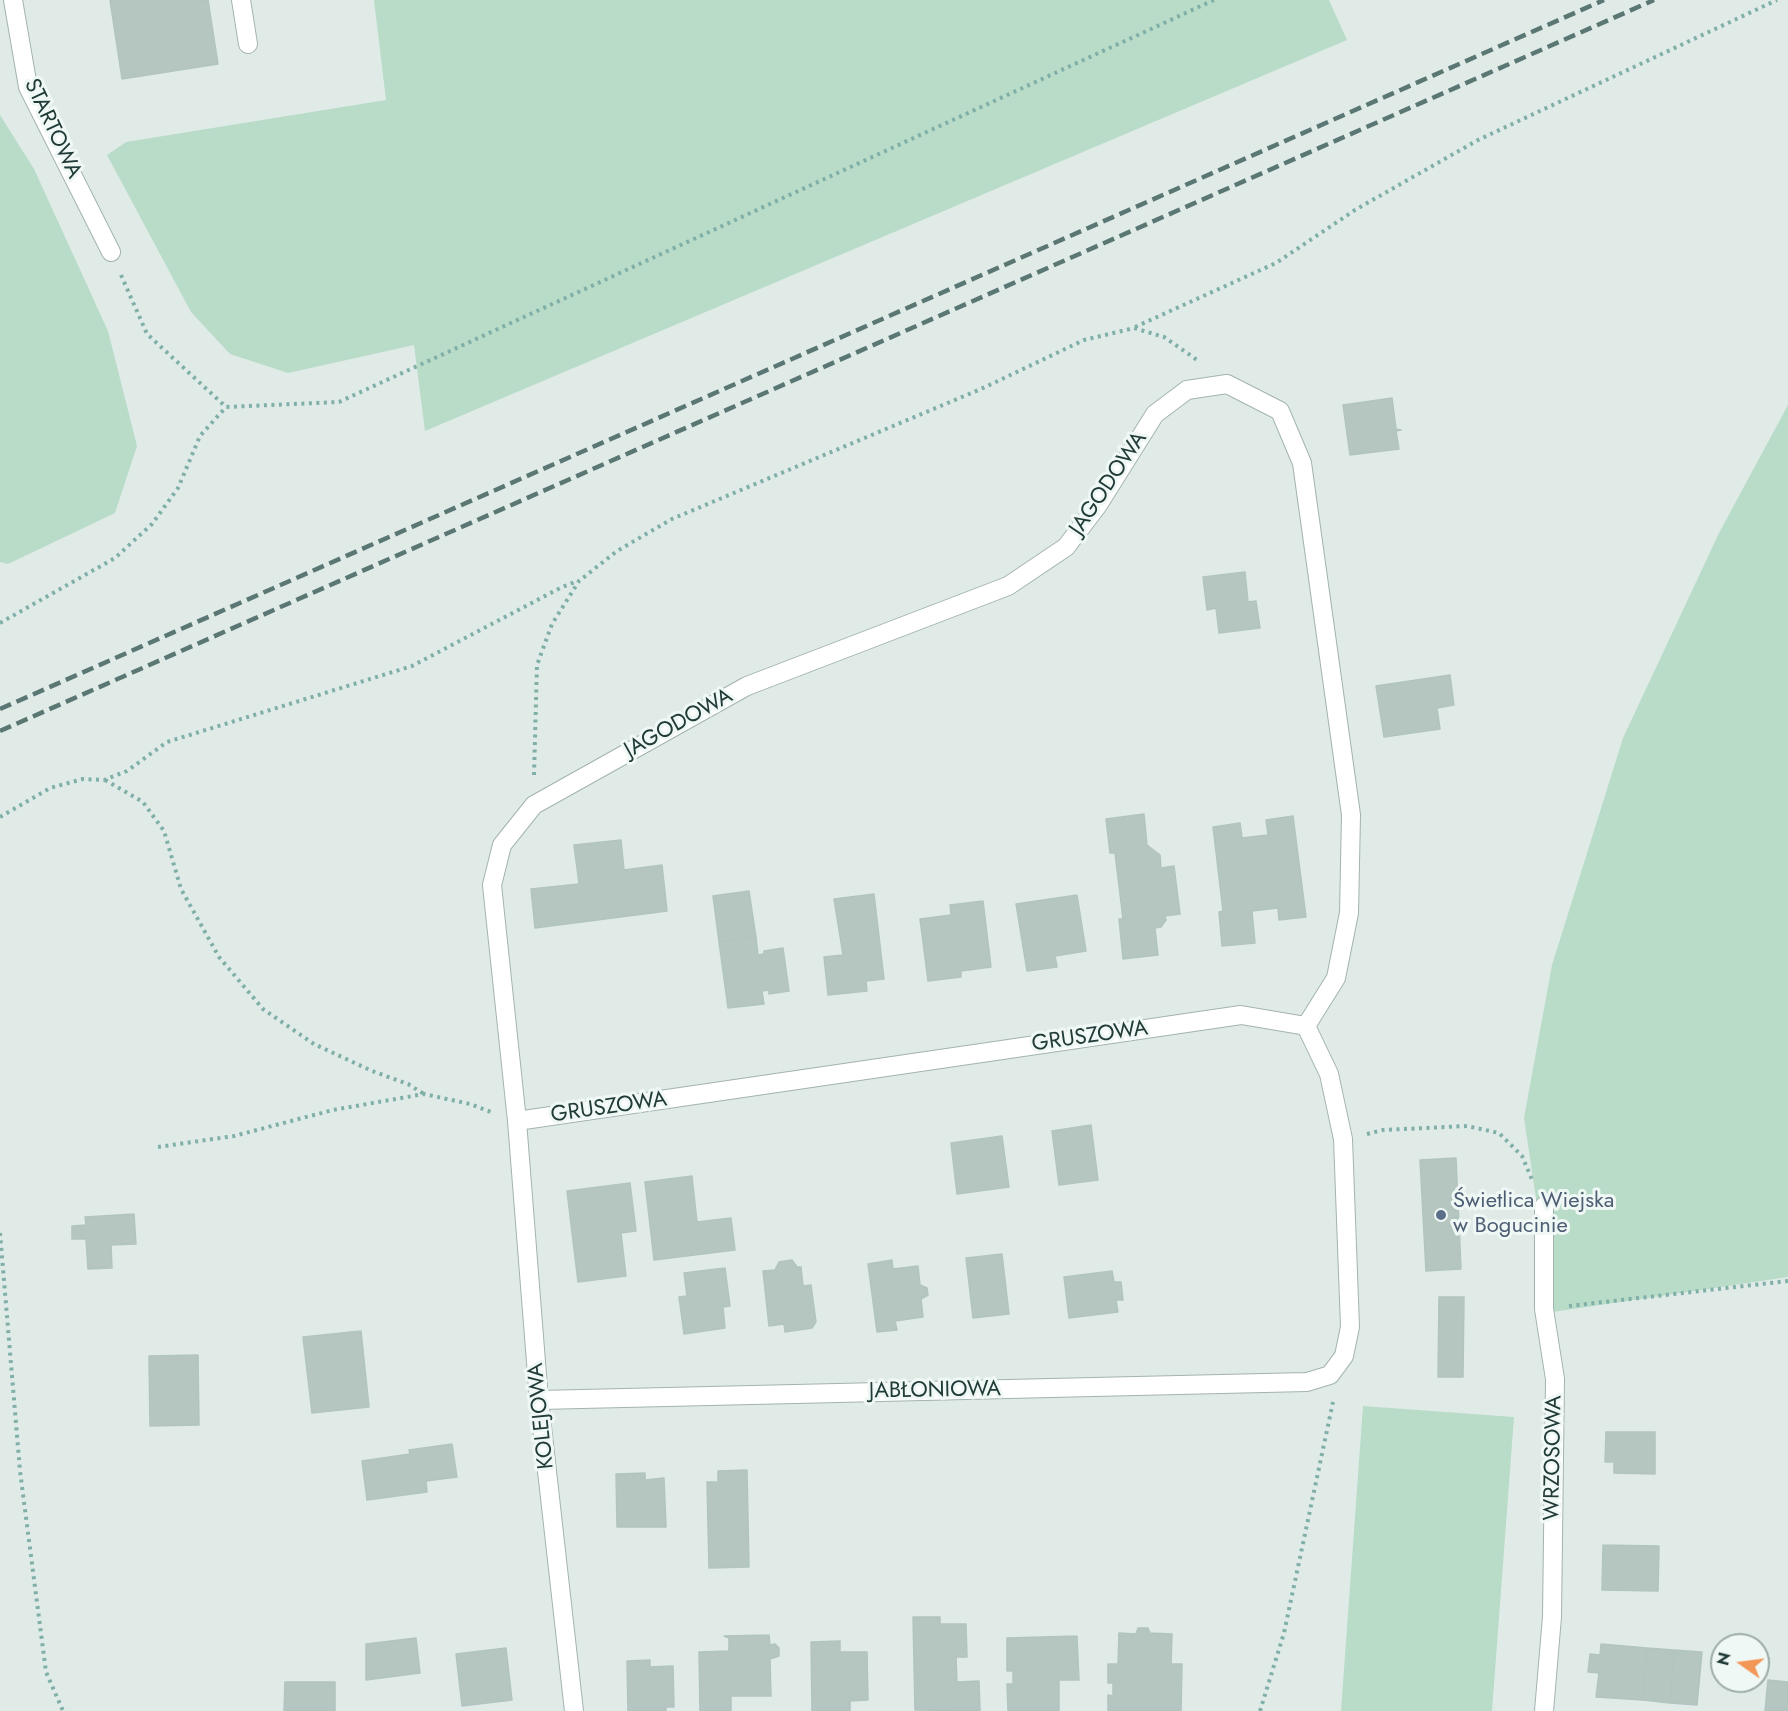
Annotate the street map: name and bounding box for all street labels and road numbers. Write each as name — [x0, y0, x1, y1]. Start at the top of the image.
street label: STARTOWA — [17, 75, 87, 183]
street label: JAGODOWA — [1065, 427, 1153, 541]
street label: JAGODOWA — [620, 684, 738, 764]
street label: GRUSZOWA — [1030, 1016, 1150, 1058]
street label: GRUSZOWA — [549, 1087, 669, 1129]
street label: KOLEJOWA — [523, 1362, 561, 1470]
street label: JABŁONIOWA — [869, 1377, 1001, 1405]
street label: WRZOSOWA — [1540, 1395, 1568, 1521]

